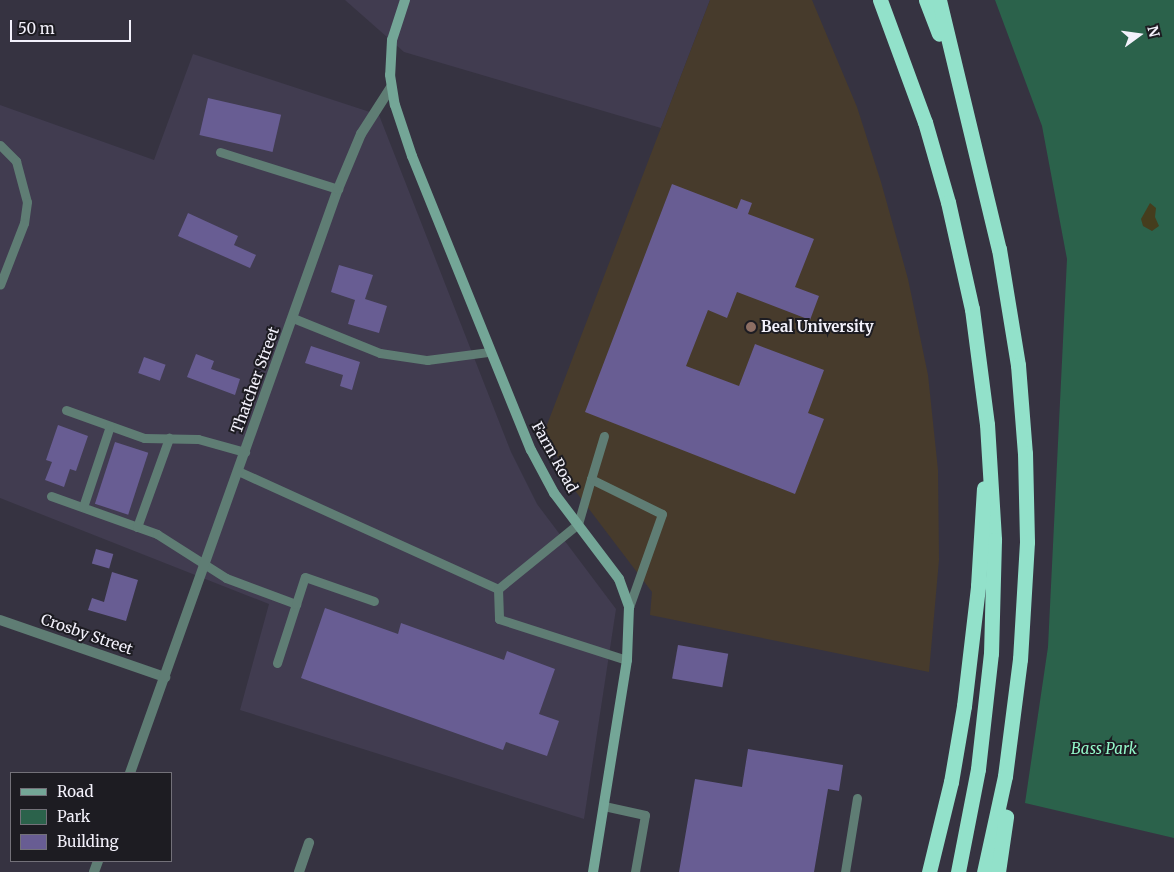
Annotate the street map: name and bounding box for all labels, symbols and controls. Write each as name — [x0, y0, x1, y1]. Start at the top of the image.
scale bar — [12, 10, 134, 42]
north arrow — [1114, 10, 1164, 60]
text: 50 m — [18, 19, 55, 38]
text: N — [1143, 24, 1164, 39]
place label: Beal University — [761, 318, 874, 336]
marker: Beal University — [745, 321, 757, 333]
street label: Thatcher Street — [227, 324, 283, 436]
street label: Farm Road — [528, 418, 582, 496]
street label: Crosby Street — [39, 610, 135, 658]
park label: Bass Park — [1071, 740, 1137, 758]
legend — [10, 772, 172, 862]
text: Road — [57, 782, 93, 801]
text: Park — [57, 807, 90, 826]
text: Building — [57, 832, 119, 851]

